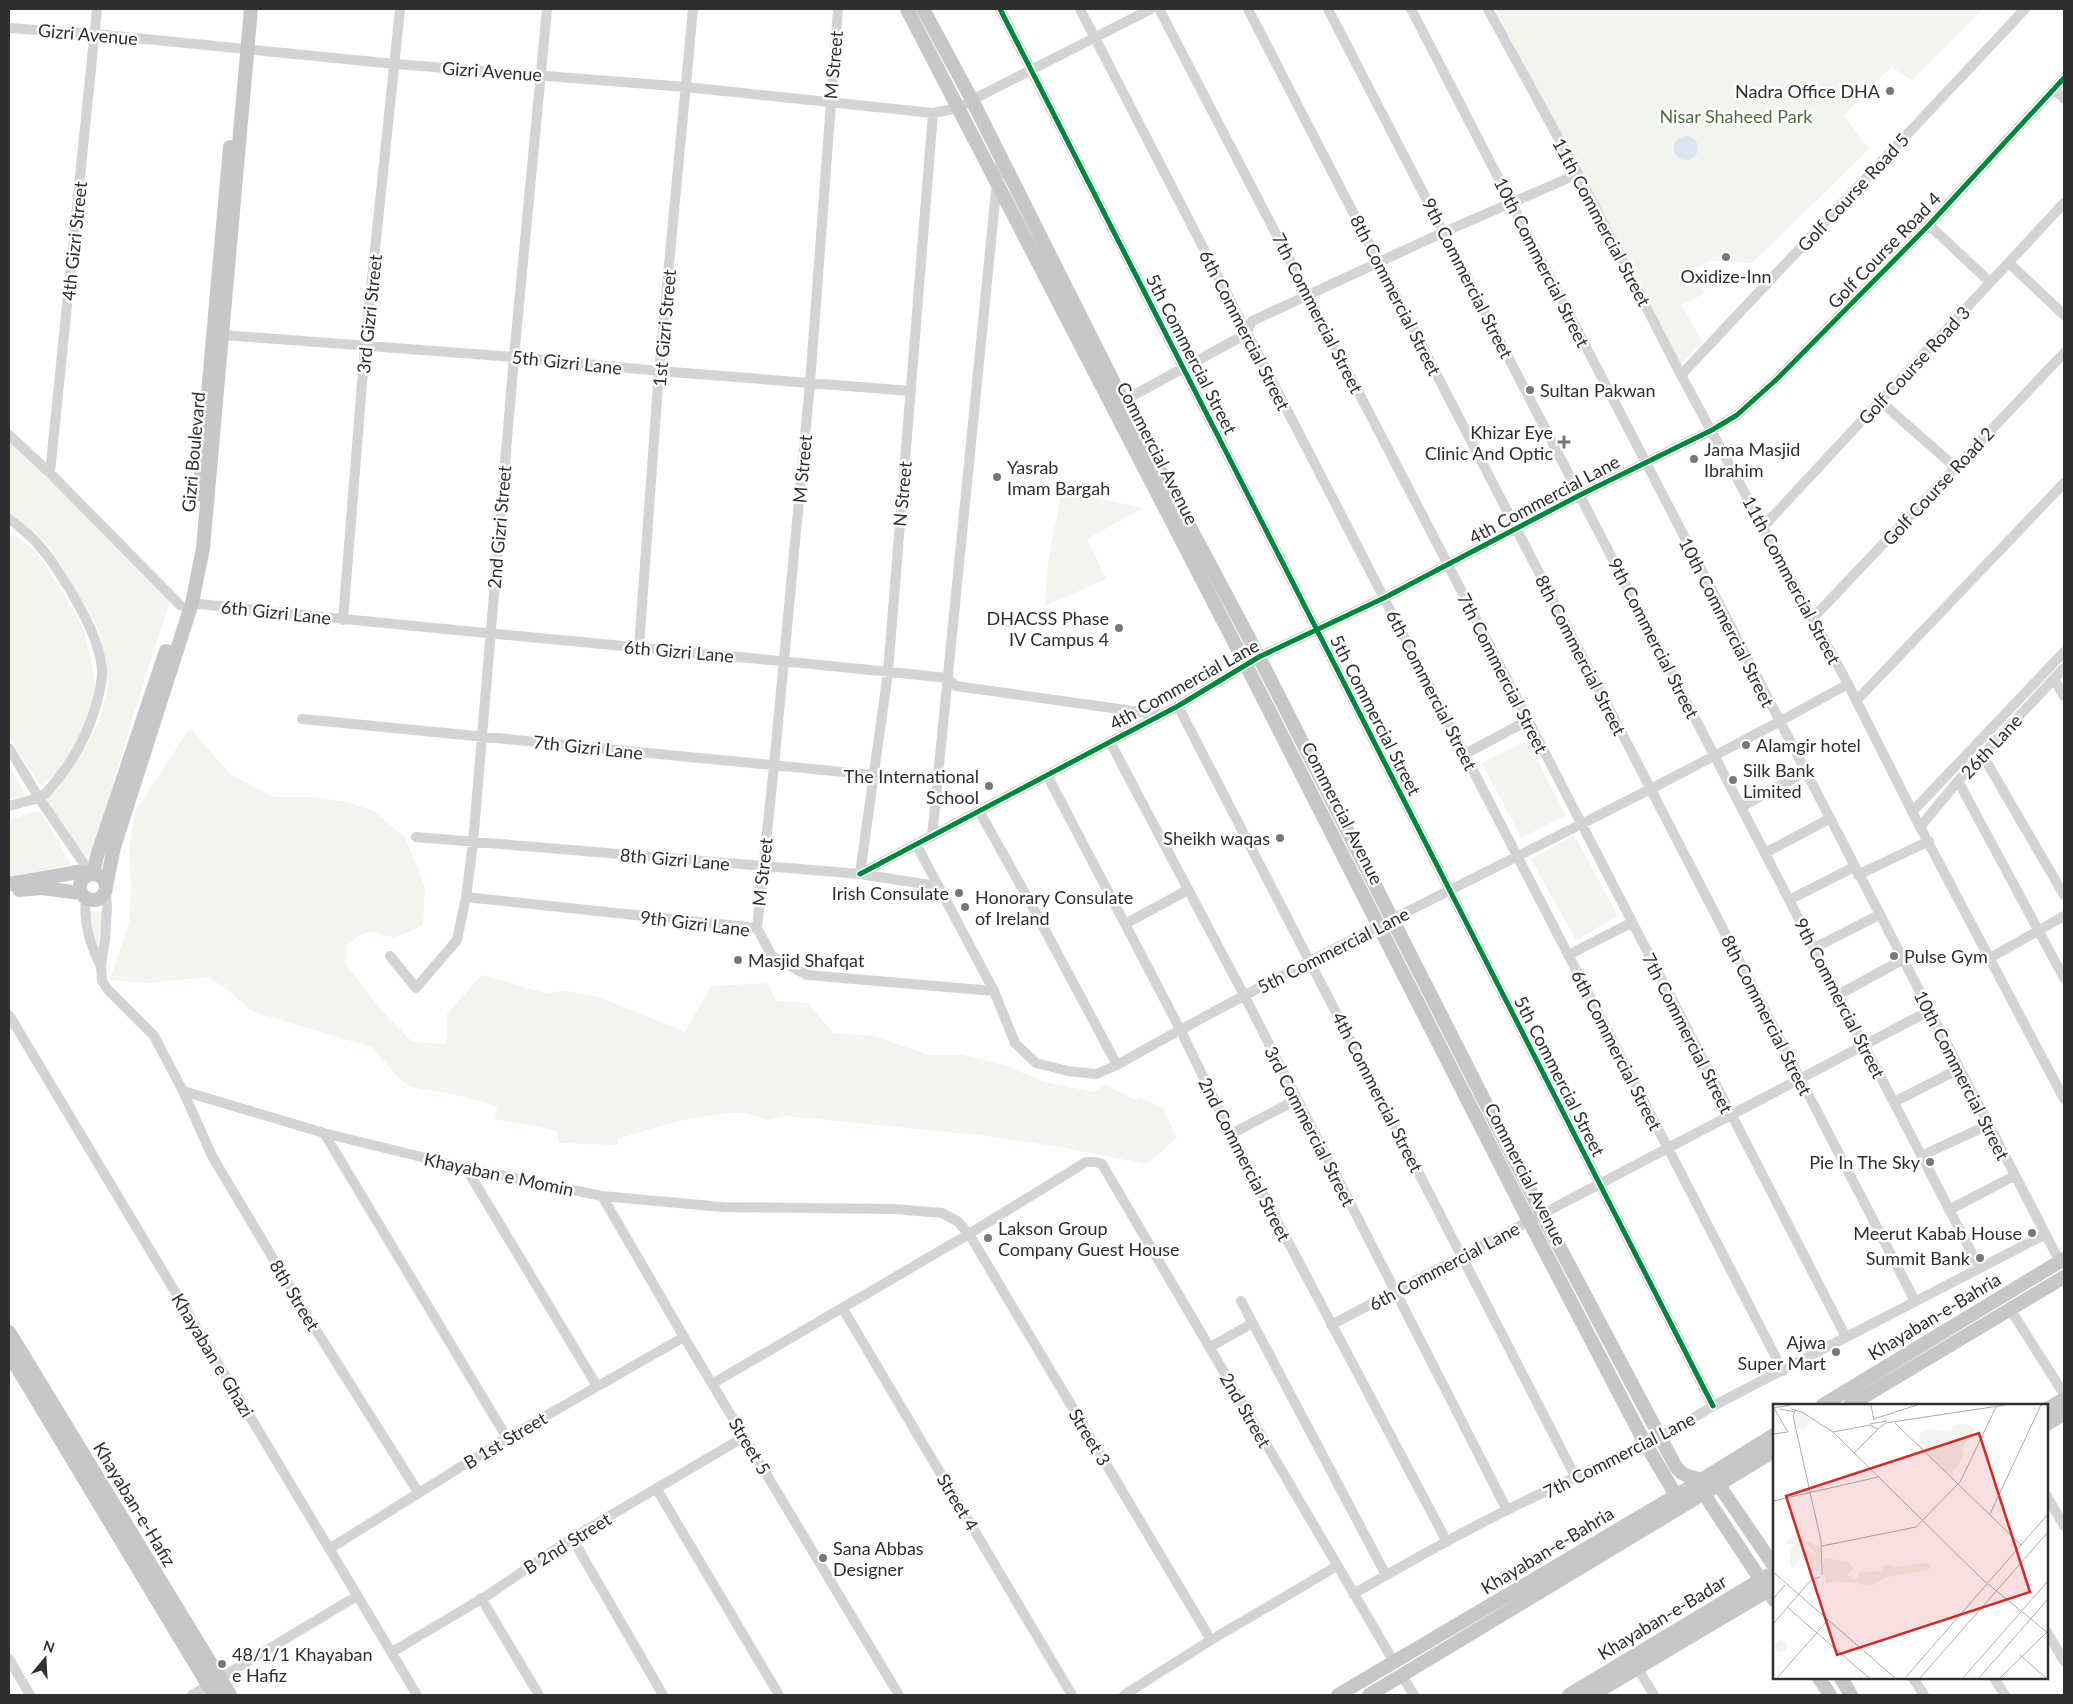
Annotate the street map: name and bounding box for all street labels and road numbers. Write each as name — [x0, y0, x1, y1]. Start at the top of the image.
street label: Gizri Avenue — [37, 19, 139, 49]
street label: M Street — [819, 29, 847, 100]
street label: Gizri Avenue — [441, 57, 543, 85]
street label: Golf Course Road 5 — [1793, 128, 1913, 256]
street label: 11th Commercial Street — [1548, 134, 1656, 310]
street label: 10th Commercial Street — [1490, 173, 1595, 351]
street label: 4th Gizri Street — [57, 180, 91, 302]
street label: Golf Course Road 4 — [1823, 187, 1945, 313]
street label: 9th Commercial Street — [1418, 194, 1518, 362]
street label: 8th Commercial Street — [1346, 211, 1446, 379]
street label: 7th Commercial Street — [1268, 229, 1368, 397]
street label: 6th Commercial Street — [1195, 246, 1295, 414]
street label: 3rd Gizri Street — [352, 253, 386, 375]
street label: 1st Gizri Street — [648, 268, 680, 388]
street label: 5th Commercial Street — [1142, 270, 1242, 438]
street label: Golf Course Road 3 — [1854, 301, 1974, 429]
street label: 5th Gizri Lane — [511, 345, 623, 379]
street label: Commercial Avenue — [1113, 378, 1203, 528]
street label: Gizri Boulevard — [177, 391, 209, 513]
street label: Golf Course Road 2 — [1878, 422, 1998, 550]
street label: M Street — [788, 433, 816, 504]
street label: 4th Commercial Lane — [1465, 450, 1623, 548]
street label: N Street — [888, 460, 916, 528]
street label: 2nd Gizri Street — [483, 464, 515, 590]
street label: 11th Commercial Street — [1738, 492, 1846, 668]
street label: 10th Commercial Street — [1675, 533, 1780, 711]
street label: 9th Commercial Street — [1604, 554, 1704, 722]
street label: 8th Commercial Street — [1531, 571, 1631, 739]
street label: 7th Commercial Street — [1453, 589, 1553, 757]
street label: 6th Gizri Lane — [220, 595, 332, 629]
street label: 6th Commercial Street — [1382, 606, 1482, 774]
street label: 5th Commercial Street — [1326, 631, 1426, 799]
street label: 4th Commercial Lane — [1105, 634, 1263, 734]
street label: 6th Gizri Lane — [623, 635, 735, 667]
street label: 26th Lane — [1956, 709, 2026, 783]
street label: 7th Gizri Lane — [532, 730, 644, 764]
street label: Commercial Avenue — [1298, 738, 1388, 888]
street label: M Street — [747, 836, 777, 907]
street label: 8th Gizri Lane — [619, 843, 731, 875]
street label: 5th Commercial Lane — [1253, 902, 1413, 998]
street label: 9th Gizri Lane — [639, 905, 751, 941]
street label: 9th Commercial Street — [1790, 914, 1890, 1082]
street label: 8th Commercial Street — [1717, 931, 1817, 1099]
street label: 7th Commercial Street — [1638, 949, 1738, 1117]
street label: 6th Commercial Street — [1567, 966, 1667, 1134]
street label: 10th Commercial Street — [1910, 986, 2015, 1164]
street label: 5th Commercial Street — [1510, 992, 1610, 1160]
street label: 4th Commercial Street — [1328, 1008, 1428, 1176]
street label: 3rd Commercial Street — [1260, 1042, 1360, 1210]
street label: 2nd Commercial Street — [1194, 1074, 1296, 1245]
street label: Commercial Avenue — [1481, 1099, 1571, 1249]
street label: Khayaban e Momin — [422, 1147, 576, 1201]
street label: 6th Commercial Lane — [1365, 1217, 1523, 1315]
street label: 8th Street — [265, 1255, 325, 1335]
street label: Khayaban-e-Bahria — [1864, 1268, 2004, 1364]
street label: Khayaban e Ghazi — [167, 1289, 259, 1421]
street label: 2nd Street — [1216, 1369, 1276, 1452]
street label: Street 3 — [1064, 1405, 1116, 1469]
street label: B 1st Street — [460, 1406, 551, 1473]
street label: 7th Commercial Lane — [1539, 1407, 1699, 1503]
street label: Street 5 — [724, 1414, 776, 1478]
street label: Khayaban-e-Hafiz — [89, 1438, 181, 1570]
street label: Street 4 — [932, 1470, 984, 1534]
street label: Khayaban-e-Bahria — [1477, 1502, 1617, 1598]
street label: B 2nd Street — [519, 1507, 615, 1579]
street label: Khayaban-e-Badar — [1593, 1570, 1731, 1664]

